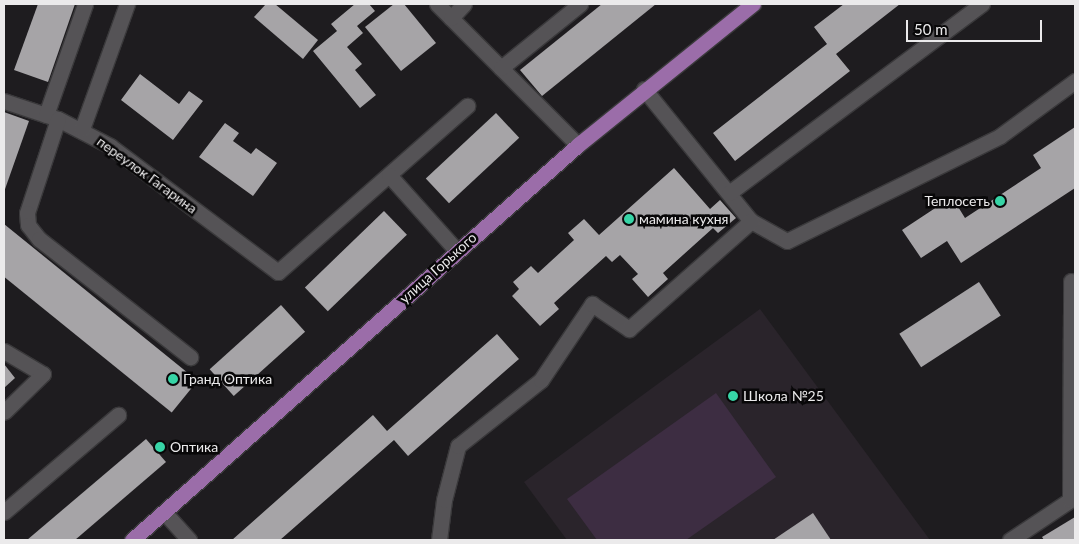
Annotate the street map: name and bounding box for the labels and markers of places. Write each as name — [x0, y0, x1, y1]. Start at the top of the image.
place label: Теплосеть — [924, 193, 990, 209]
marker: Теплосеть — [994, 195, 1006, 207]
place label: мамина кухня — [639, 211, 728, 227]
marker: мамина кухня — [623, 213, 635, 225]
place label: Гранд Оптика — [183, 371, 272, 387]
marker: Гранд Оптика — [167, 373, 179, 385]
place label: Школа №25 — [743, 388, 824, 404]
marker: Школа №25 — [727, 390, 739, 402]
place label: Оптика — [170, 439, 218, 455]
marker: Оптика — [154, 441, 166, 453]

